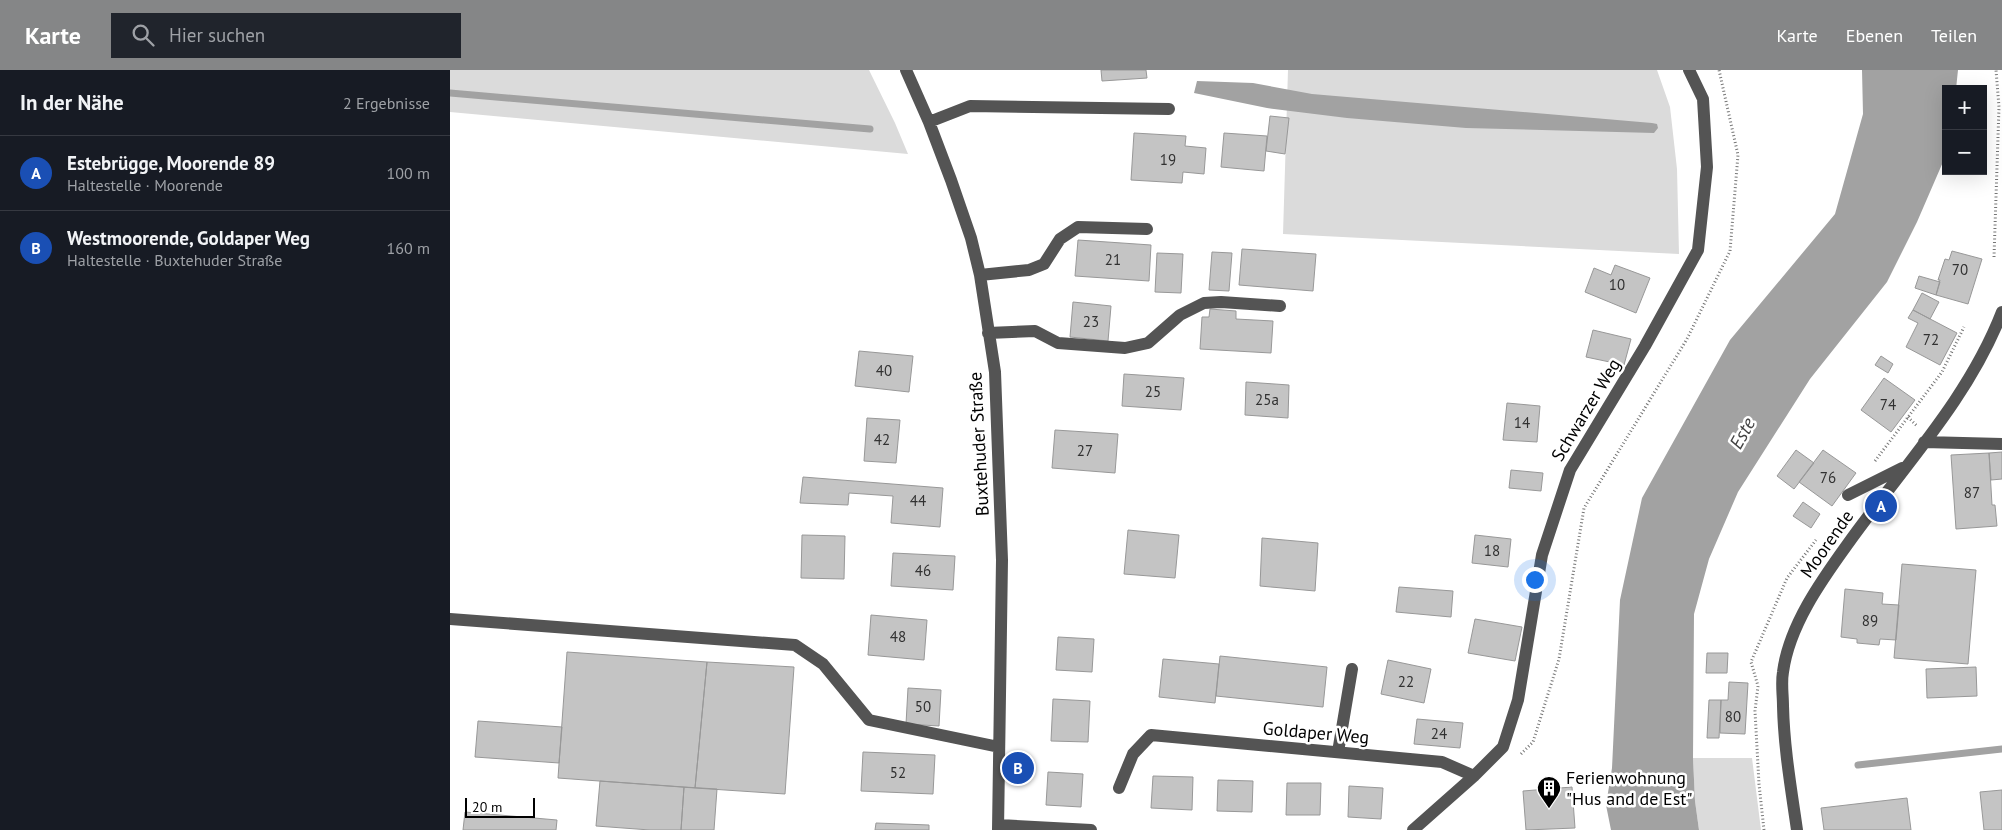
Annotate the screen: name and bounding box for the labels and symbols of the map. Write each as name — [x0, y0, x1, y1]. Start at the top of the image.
house number: 19 — [1160, 150, 1176, 169]
house number: 21 — [1105, 250, 1121, 269]
house number: 70 — [1952, 260, 1968, 279]
house number: 10 — [1609, 275, 1625, 294]
house number: 23 — [1083, 312, 1099, 331]
house number: 72 — [1923, 330, 1939, 349]
street label: Schwarzer Weg — [1546, 354, 1625, 465]
house number: 40 — [876, 361, 892, 380]
street label: Buxtehuder Straße — [963, 371, 994, 517]
house number: 25 — [1145, 382, 1161, 401]
house number: 25a — [1255, 390, 1279, 409]
house number: 74 — [1880, 395, 1896, 414]
house number: 14 — [1514, 413, 1530, 432]
water label: Este — [1724, 413, 1760, 453]
house number: 42 — [874, 430, 890, 449]
house number: 27 — [1077, 441, 1093, 460]
house number: 76 — [1820, 468, 1836, 487]
house number: 87 — [1964, 483, 1980, 502]
pin: A — [1865, 487, 1897, 525]
house number: 44 — [910, 491, 926, 510]
street label: Moorende — [1795, 505, 1858, 582]
house number: 18 — [1484, 541, 1500, 560]
house number: 46 — [915, 561, 931, 580]
your location — [1522, 567, 1548, 593]
house number: 89 — [1862, 611, 1878, 630]
house number: 48 — [890, 627, 906, 646]
house number: 22 — [1398, 672, 1414, 691]
house number: 50 — [915, 697, 931, 716]
house number: 80 — [1725, 707, 1741, 726]
street label: Goldaper Weg — [1262, 716, 1370, 749]
house number: 24 — [1431, 724, 1447, 743]
pin: B — [1002, 749, 1034, 787]
house number: 52 — [890, 763, 906, 782]
place label: Ferienwohnung "Hus and de Est" — [1566, 766, 1692, 810]
building icon: Ferienwohnung "Hus and de Est" — [1536, 775, 1562, 809]
scale bar — [465, 795, 535, 818]

